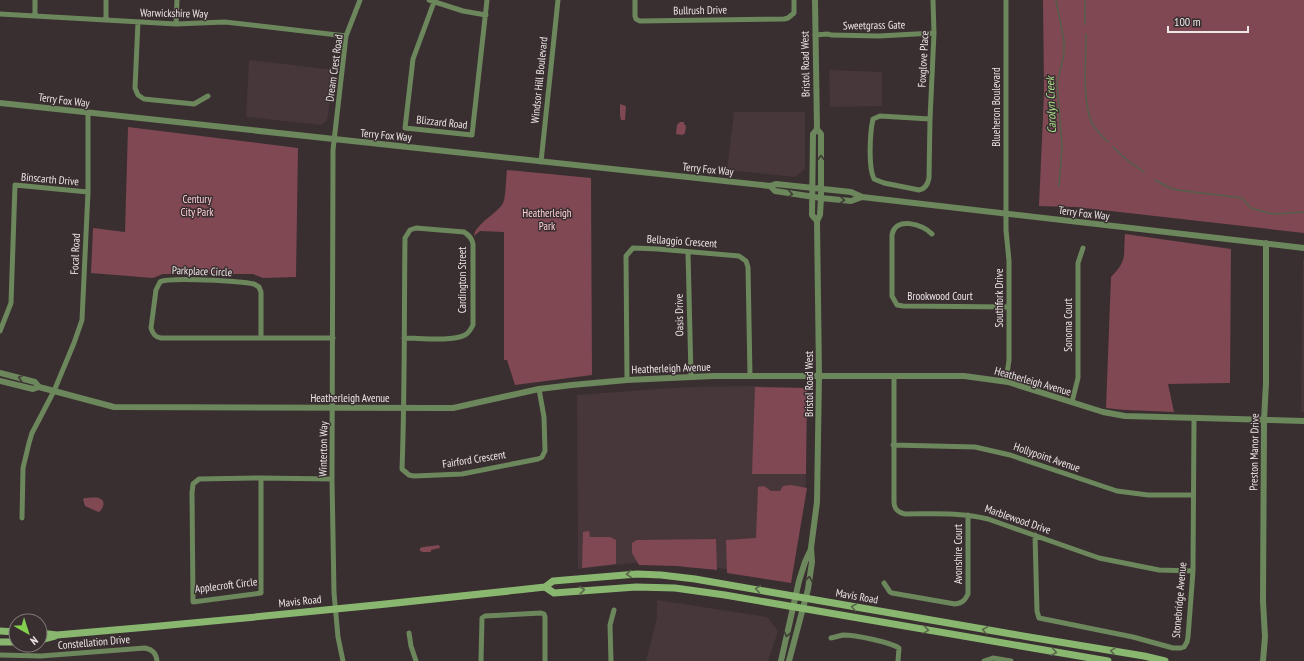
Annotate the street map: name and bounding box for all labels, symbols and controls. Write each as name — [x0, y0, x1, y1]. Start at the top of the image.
street label: Bullrush Drive — [673, 3, 727, 17]
street label: Warwickshire Way — [140, 5, 209, 21]
scale bar — [1168, 8, 1248, 34]
text: 100 m — [1174, 14, 1201, 29]
street label: Sweetgrass Gate — [843, 17, 906, 33]
street label: Foxglove Place — [915, 30, 931, 88]
street label: Bristol Road West — [797, 31, 813, 97]
street label: Dream Crest Road — [322, 33, 346, 102]
street label: Windsor Hill Boulevard — [527, 36, 551, 124]
street label: Blueheron Boulevard — [989, 67, 1003, 147]
water label: Carolyn Creek — [1042, 75, 1059, 134]
street label: Terry Fox Way — [38, 90, 91, 110]
street label: Blizzard Road — [416, 112, 468, 132]
street label: Terry Fox Way — [360, 126, 413, 144]
one-way arrow — [817, 155, 825, 161]
street label: Terry Fox Way — [682, 159, 735, 179]
street label: Binscarth Drive — [21, 170, 80, 189]
one-way arrow — [787, 189, 793, 198]
park label: Century City Park — [181, 192, 214, 219]
one-way arrow — [839, 196, 845, 205]
street label: Terry Fox Way — [1058, 203, 1111, 223]
park label: Heatherleigh Park — [522, 206, 572, 233]
street label: Bellaggio Crescent — [646, 232, 718, 250]
street label: Focal Road — [67, 233, 83, 275]
street label: Cardington Street — [455, 247, 469, 313]
street label: Parkplace Circle — [172, 263, 233, 279]
street label: Southfork Drive — [992, 268, 1006, 327]
street label: Brookwood Court — [907, 289, 973, 303]
street label: Oasis Drive — [672, 293, 686, 336]
street label: Sonoma Court — [1061, 298, 1075, 352]
street label: Bristol Road West — [802, 351, 816, 417]
street label: Heatherleigh Avenue — [631, 360, 711, 376]
street label: Heatherleigh Avenue — [993, 363, 1073, 399]
one-way arrow — [17, 374, 24, 383]
street label: Heatherleigh Avenue — [310, 391, 390, 405]
street label: Preston Manor Drive — [1246, 413, 1262, 491]
street label: Winterton Way — [316, 420, 330, 477]
street label: Hollypoint Avenue — [1012, 439, 1083, 475]
street label: Fairford Crescent — [441, 447, 507, 471]
street label: Marblewood Drive — [983, 501, 1053, 537]
street label: Avonshire Court — [951, 524, 965, 584]
street label: Stonebridge Avenue — [1169, 561, 1189, 638]
one-way arrow — [626, 570, 632, 579]
street label: Applecroft Circle — [194, 574, 259, 596]
one-way arrow — [804, 576, 813, 582]
one-way arrow — [755, 585, 761, 594]
street label: Mavis Road — [835, 585, 880, 607]
one-way arrow — [579, 586, 585, 595]
street label: Mavis Road — [278, 592, 322, 610]
one-way arrow — [851, 603, 857, 611]
north arrow — [8, 613, 48, 653]
one-way arrow — [923, 626, 929, 634]
one-way arrow — [982, 626, 988, 635]
one-way arrow — [784, 631, 792, 638]
street label: Constellation Drive — [57, 632, 131, 652]
text: N — [28, 633, 41, 648]
one-way arrow — [1051, 647, 1057, 656]
one-way arrow — [1110, 647, 1117, 656]

